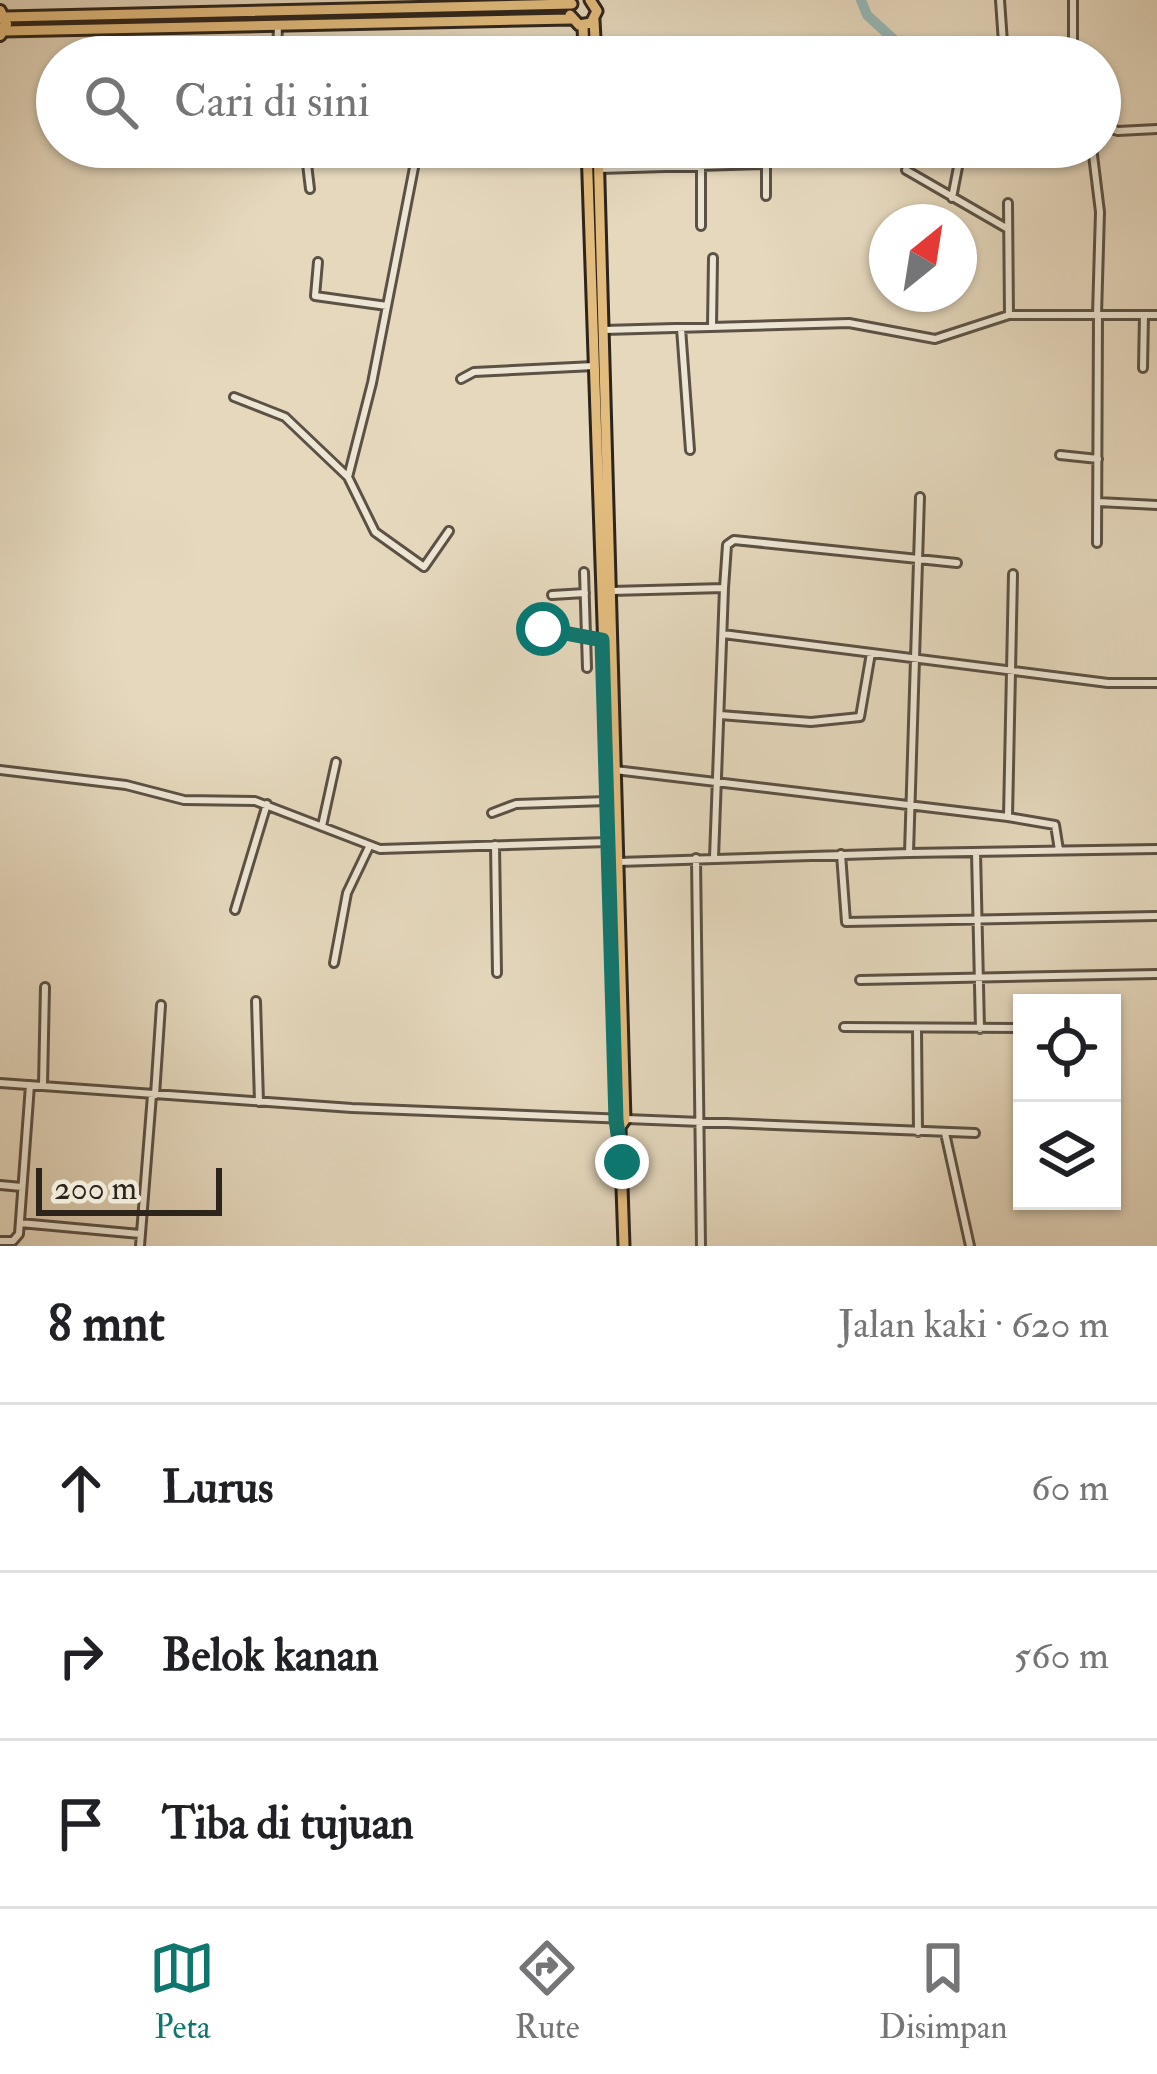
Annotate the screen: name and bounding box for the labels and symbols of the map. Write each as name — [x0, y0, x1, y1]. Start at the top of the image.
north arrow — [869, 204, 977, 312]
route start — [516, 602, 570, 656]
route end — [595, 1135, 649, 1189]
scale bar — [36, 1162, 222, 1215]

